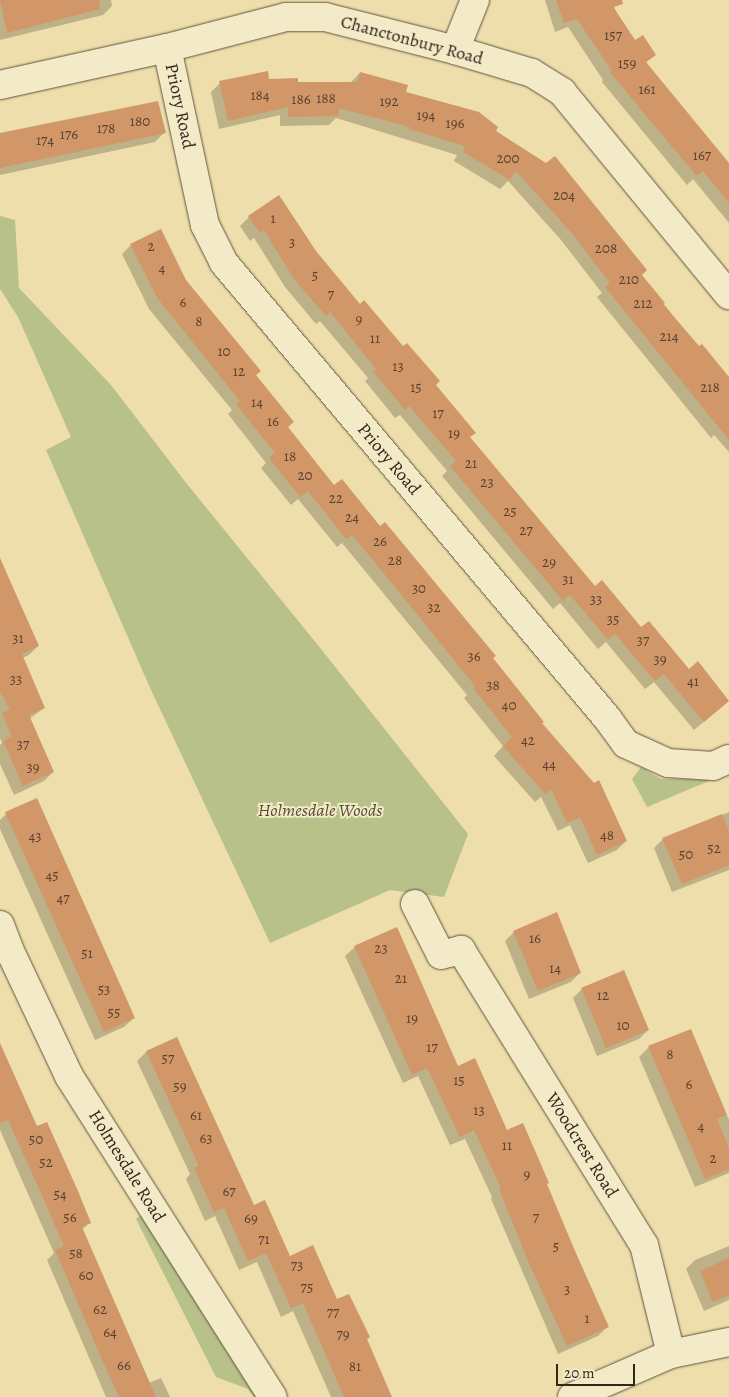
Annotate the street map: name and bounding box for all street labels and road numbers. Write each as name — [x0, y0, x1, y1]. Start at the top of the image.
street label: Chanctonbury Road — [338, 11, 486, 69]
street label: Priory Road — [160, 61, 200, 151]
street label: Priory Road — [353, 419, 425, 499]
street label: Woodcrest Road — [541, 1089, 623, 1201]
street label: Holmesdale Road — [84, 1106, 170, 1226]

